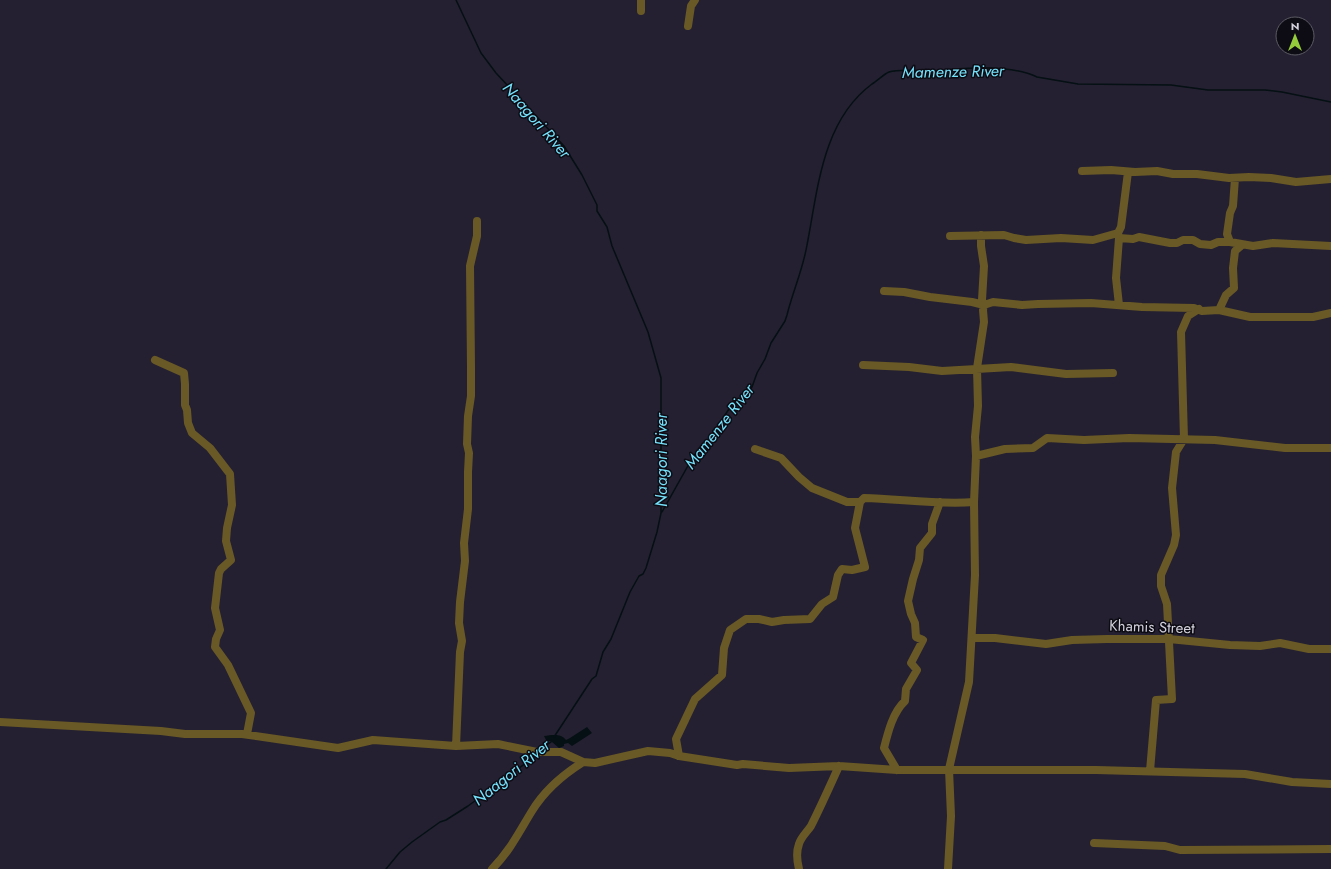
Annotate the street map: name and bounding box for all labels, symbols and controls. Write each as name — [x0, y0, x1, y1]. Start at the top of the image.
north arrow — [1275, 16, 1315, 56]
text: N — [1291, 18, 1299, 34]
water label: Mamenze River — [902, 59, 1006, 84]
water label: Naagori River — [497, 77, 577, 165]
water label: Mamenze River — [679, 378, 761, 474]
water label: Naagori River — [650, 411, 673, 507]
street label: Khamis Street — [1109, 615, 1196, 639]
water label: Naagori River — [468, 733, 556, 811]

